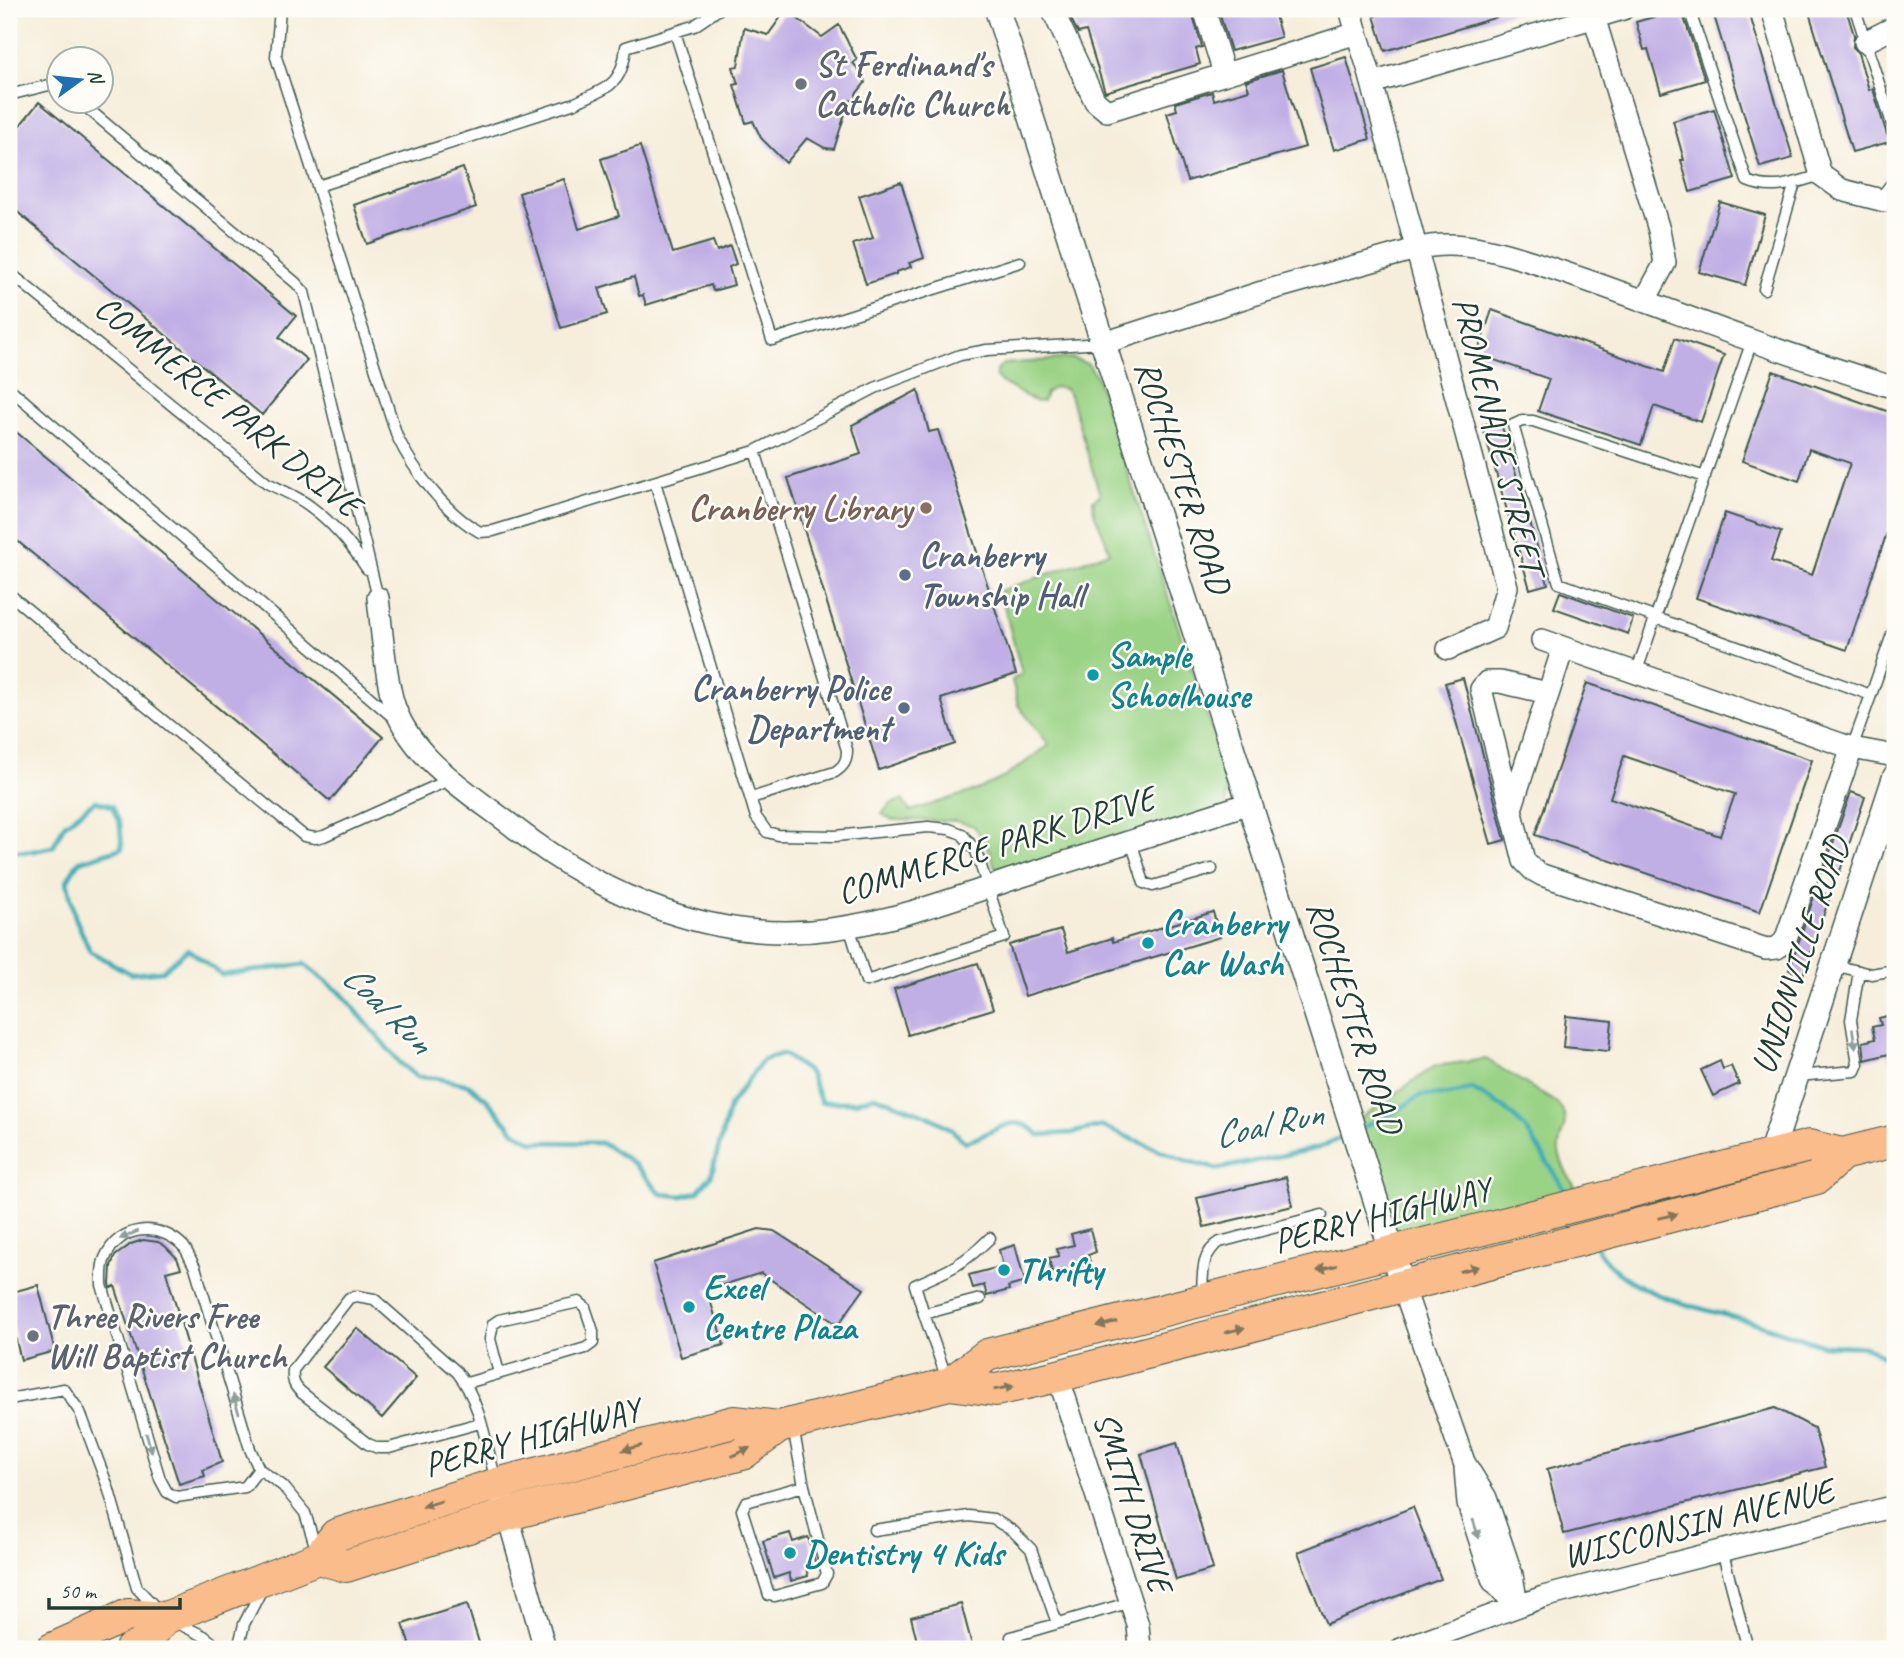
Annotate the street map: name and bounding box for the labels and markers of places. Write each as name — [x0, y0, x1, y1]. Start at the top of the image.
place label: St Ferdinand's Catholic Church — [815, 42, 1011, 127]
marker: St Ferdinand's Catholic Church — [793, 76, 809, 92]
place label: Cranberry Library — [688, 486, 915, 531]
marker: Cranberry Library — [918, 500, 934, 516]
place label: Cranberry Township Hall — [919, 533, 1090, 618]
marker: Cranberry Township Hall — [897, 567, 913, 583]
place label: Sample Schoolhouse — [1107, 633, 1253, 718]
place label: Cranberry Police Department — [691, 666, 895, 751]
marker: Sample Schoolhouse — [1085, 667, 1101, 683]
marker: Cranberry Police Department — [896, 700, 912, 716]
place label: Cranberry Car Wash — [1162, 901, 1291, 986]
marker: Cranberry Car Wash — [1140, 935, 1156, 951]
place label: Thrifty — [1018, 1248, 1107, 1293]
marker: Thrifty — [996, 1262, 1012, 1278]
place label: Excel Centre Plaza — [703, 1265, 859, 1350]
place label: Three Rivers Free Will Baptist Church — [47, 1294, 288, 1379]
marker: Excel Centre Plaza — [681, 1299, 697, 1315]
marker: Three Rivers Free Will Baptist Church — [25, 1328, 41, 1344]
place label: Dentistry 4 Kids — [804, 1531, 1007, 1576]
marker: Dentistry 4 Kids — [782, 1545, 798, 1561]

